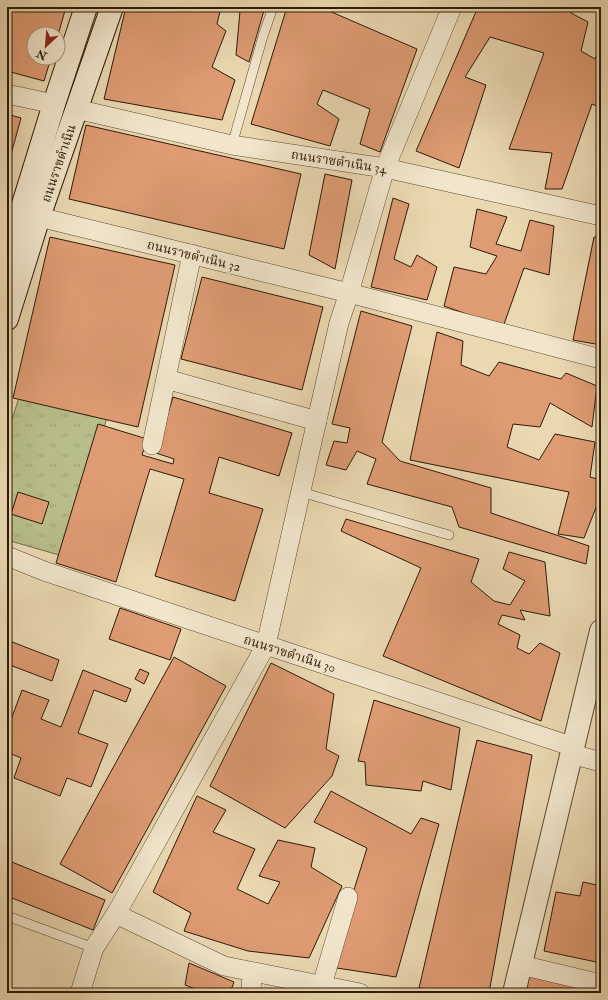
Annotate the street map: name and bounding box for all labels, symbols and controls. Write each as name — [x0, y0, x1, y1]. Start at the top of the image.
north arrow — [26, 26, 66, 66]
text: N — [34, 46, 50, 63]
street label: ถนนราขดำเนิน — [38, 122, 80, 205]
street label: ถนนราชดำเนิน 34 — [290, 147, 389, 178]
street label: ถนนราขดำเนิน 32 — [145, 237, 243, 275]
street label: ถนนราขดำเนิน 30 — [242, 632, 338, 676]

